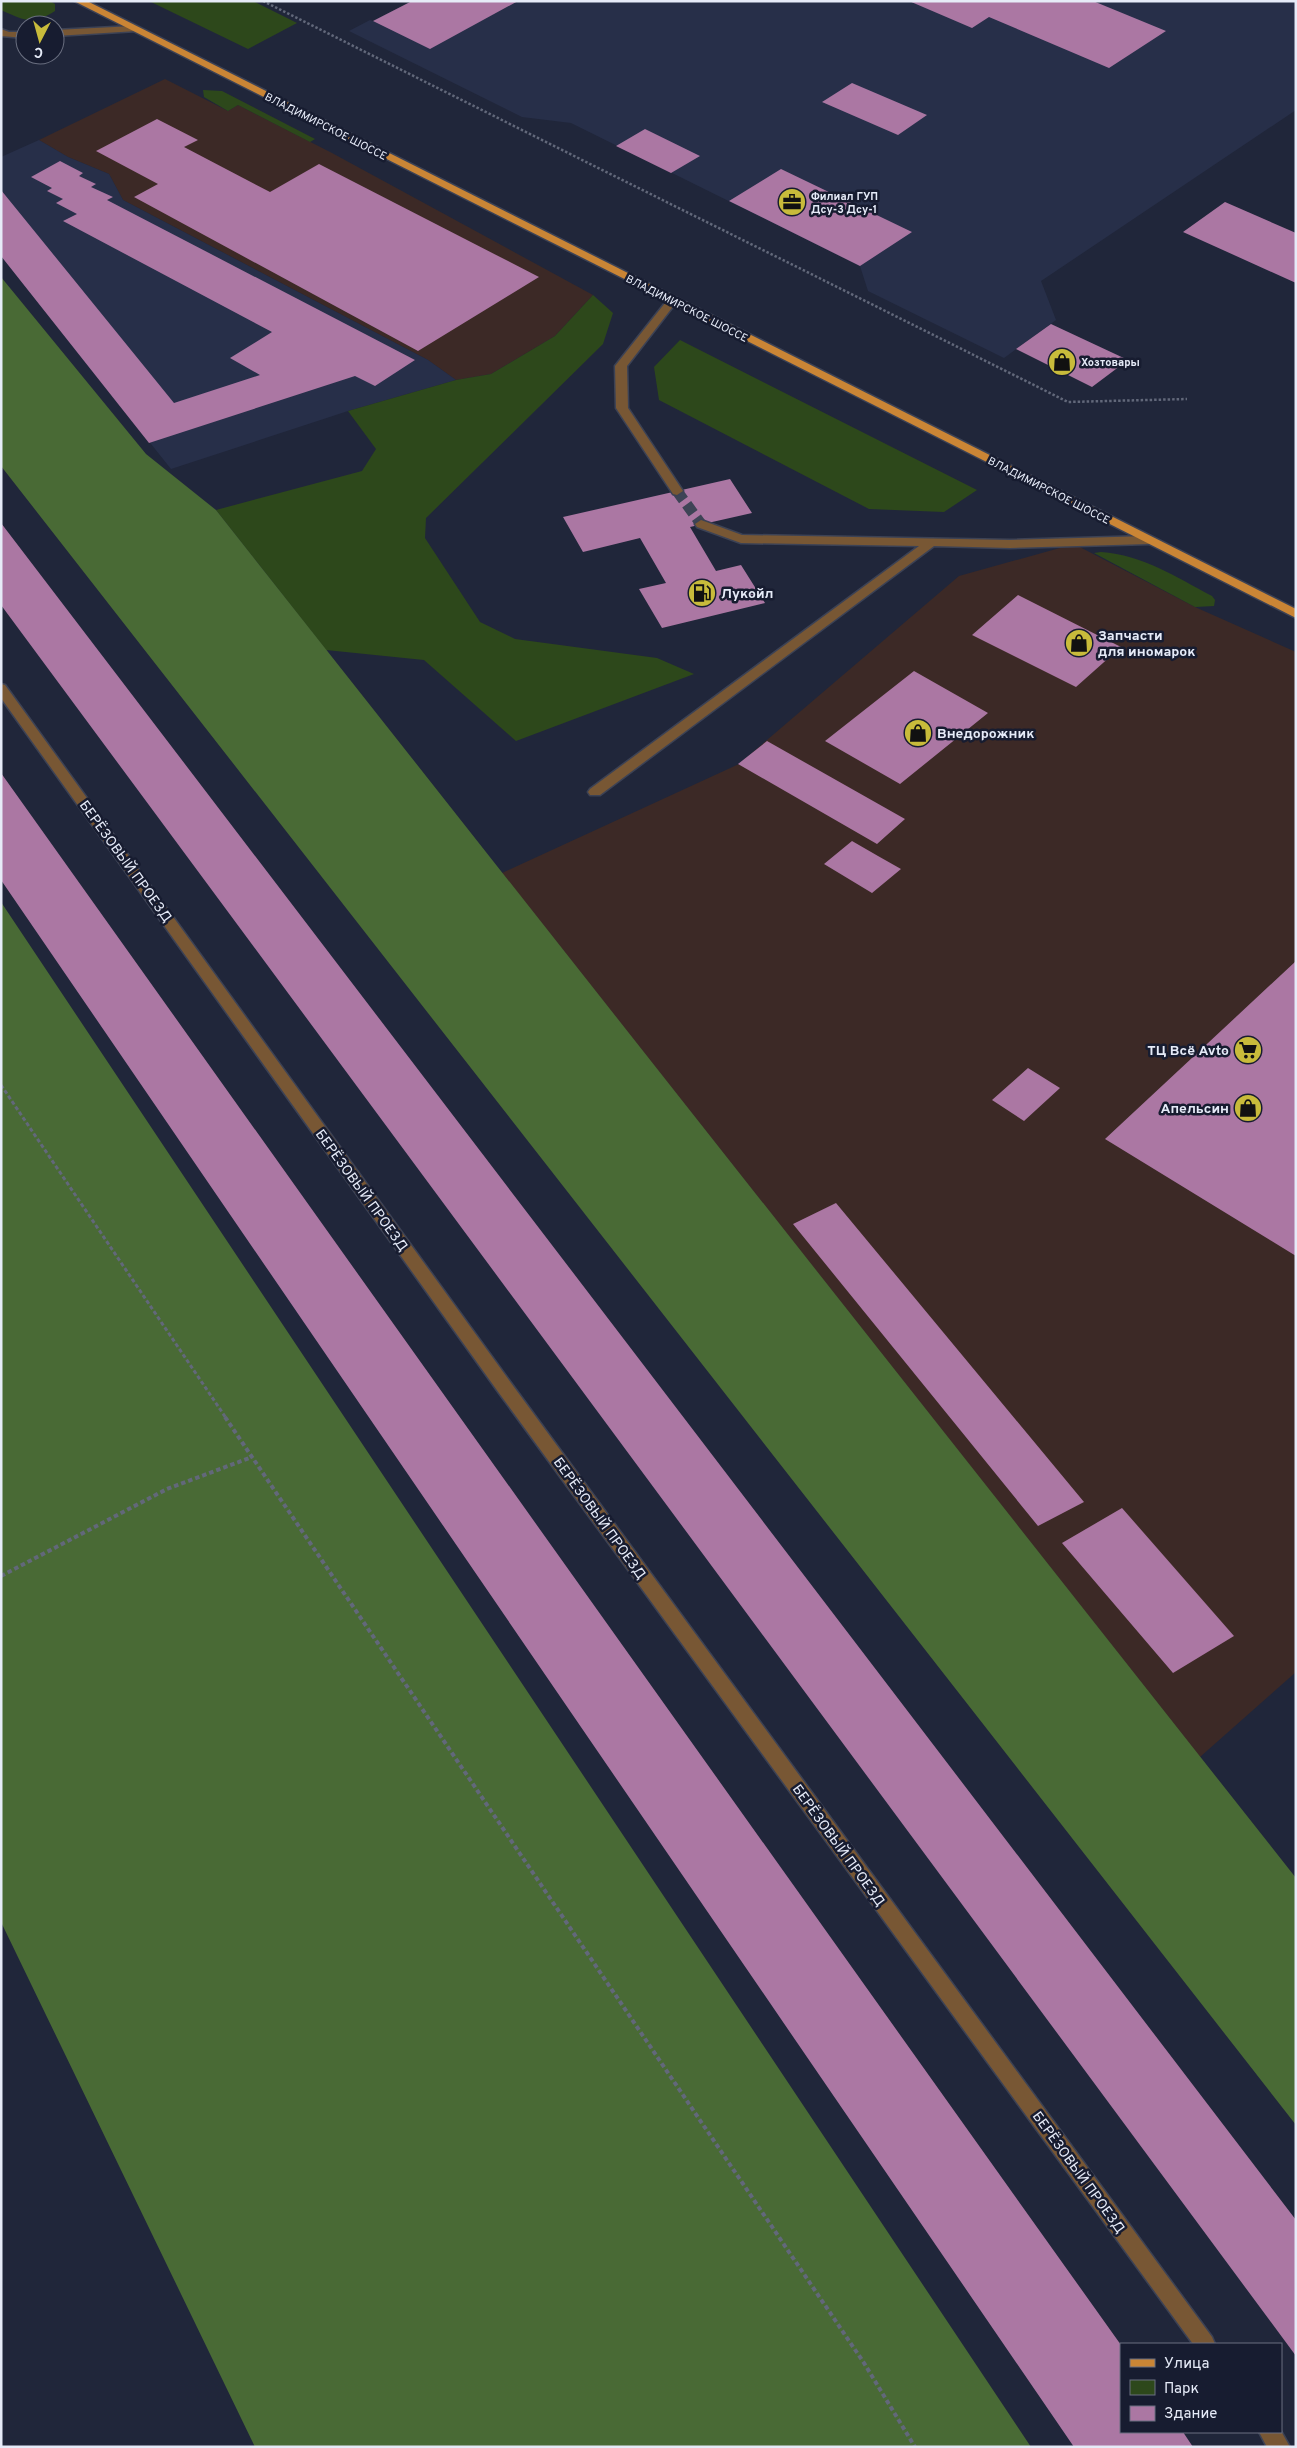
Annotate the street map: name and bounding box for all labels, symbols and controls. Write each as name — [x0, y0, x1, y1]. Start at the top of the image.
north arrow — [15, 15, 65, 65]
text: С — [33, 43, 44, 60]
street label: ВЛАДИМИРСКОЕ ШОССЕ — [262, 90, 389, 164]
office icon: Филиал ГУП Дсу-3 Дсу-1 — [777, 187, 807, 217]
place label: Филиал ГУП Дсу-3 Дсу-1 — [811, 190, 878, 217]
street label: ВЛАДИМИРСКОЕ ШОССЕ — [623, 272, 750, 346]
shop icon: Хозтовары — [1047, 347, 1077, 377]
place label: Хозтовары — [1081, 356, 1140, 370]
street label: ВЛАДИМИРСКОЕ ШОССЕ — [985, 454, 1112, 528]
fuel station icon: Лукойл — [687, 578, 717, 608]
place label: Лукойл — [721, 586, 774, 603]
shop icon: Запчасти для иномарок — [1064, 628, 1094, 658]
place label: Запчасти для иномарок — [1098, 628, 1196, 661]
shop icon: Внедорожник — [903, 718, 933, 748]
place label: Внедорожник — [937, 726, 1034, 743]
street label: БЕРЁЗОВЫЙ ПРОЕЗД — [75, 797, 176, 926]
supermarket icon: ТЦ Всё Avto — [1233, 1035, 1263, 1065]
place label: ТЦ Всё Avto — [1147, 1043, 1229, 1060]
shop icon: Апельсин — [1233, 1093, 1263, 1123]
place label: Апельсин — [1160, 1101, 1229, 1118]
street label: БЕРЁЗОВЫЙ ПРОЕЗД — [311, 1126, 412, 1255]
street label: БЕРЁЗОВЫЙ ПРОЕЗД — [549, 1454, 650, 1583]
street label: БЕРЁЗОВЫЙ ПРОЕЗД — [788, 1781, 889, 1910]
street label: БЕРЁЗОВЫЙ ПРОЕЗД — [1028, 2108, 1129, 2237]
legend — [1120, 2343, 1282, 2433]
text: Улица — [1164, 2355, 1209, 2374]
text: Парк — [1164, 2380, 1199, 2399]
text: Здание — [1164, 2405, 1217, 2424]

